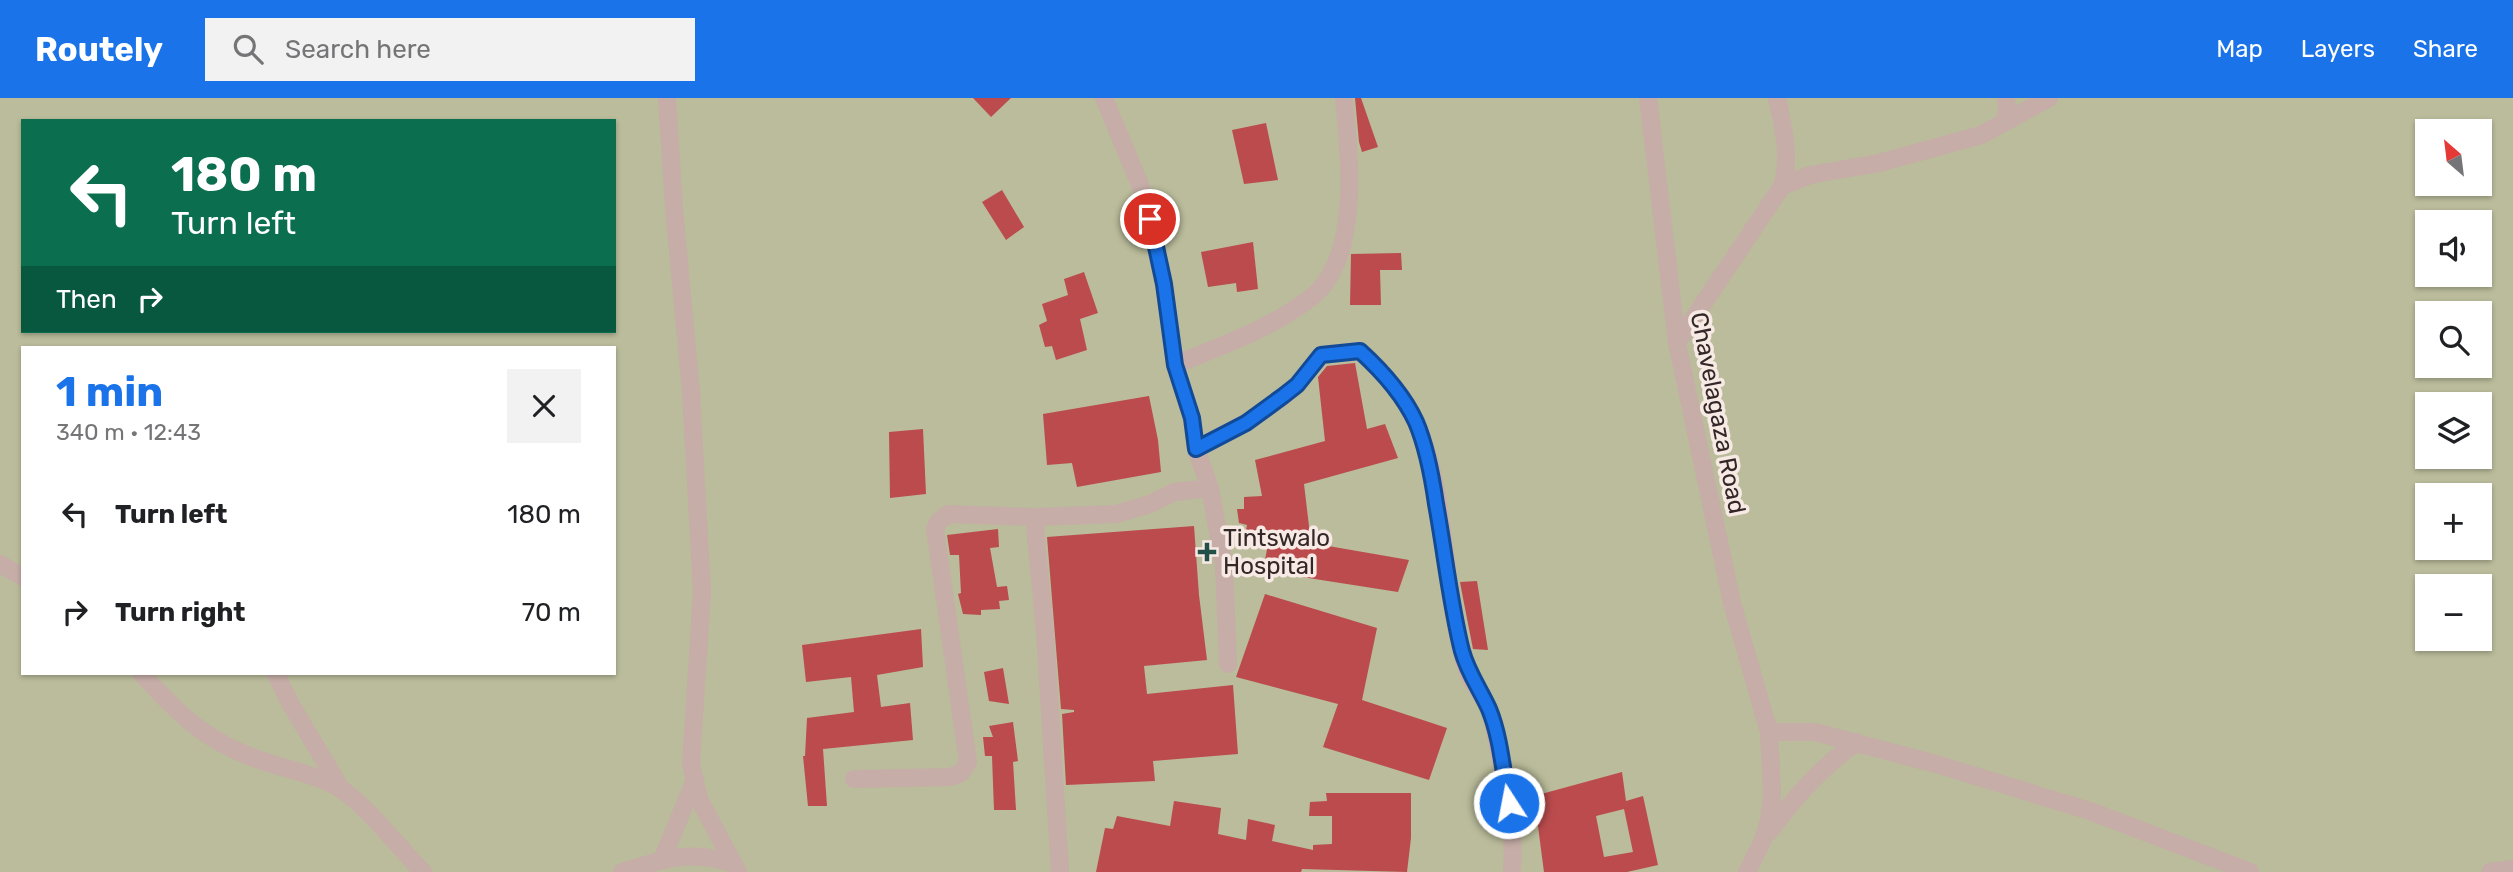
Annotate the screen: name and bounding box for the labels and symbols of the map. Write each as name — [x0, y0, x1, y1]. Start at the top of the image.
north arrow — [2415, 119, 2492, 196]
pin — [1120, 189, 1180, 249]
street label: Chavelagaza Road — [1685, 310, 1751, 516]
place label: Tintswalo Hospital — [1223, 524, 1330, 580]
marker: Tintswalo Hospital — [1197, 542, 1217, 562]
position arrow — [1472, 766, 1546, 840]

